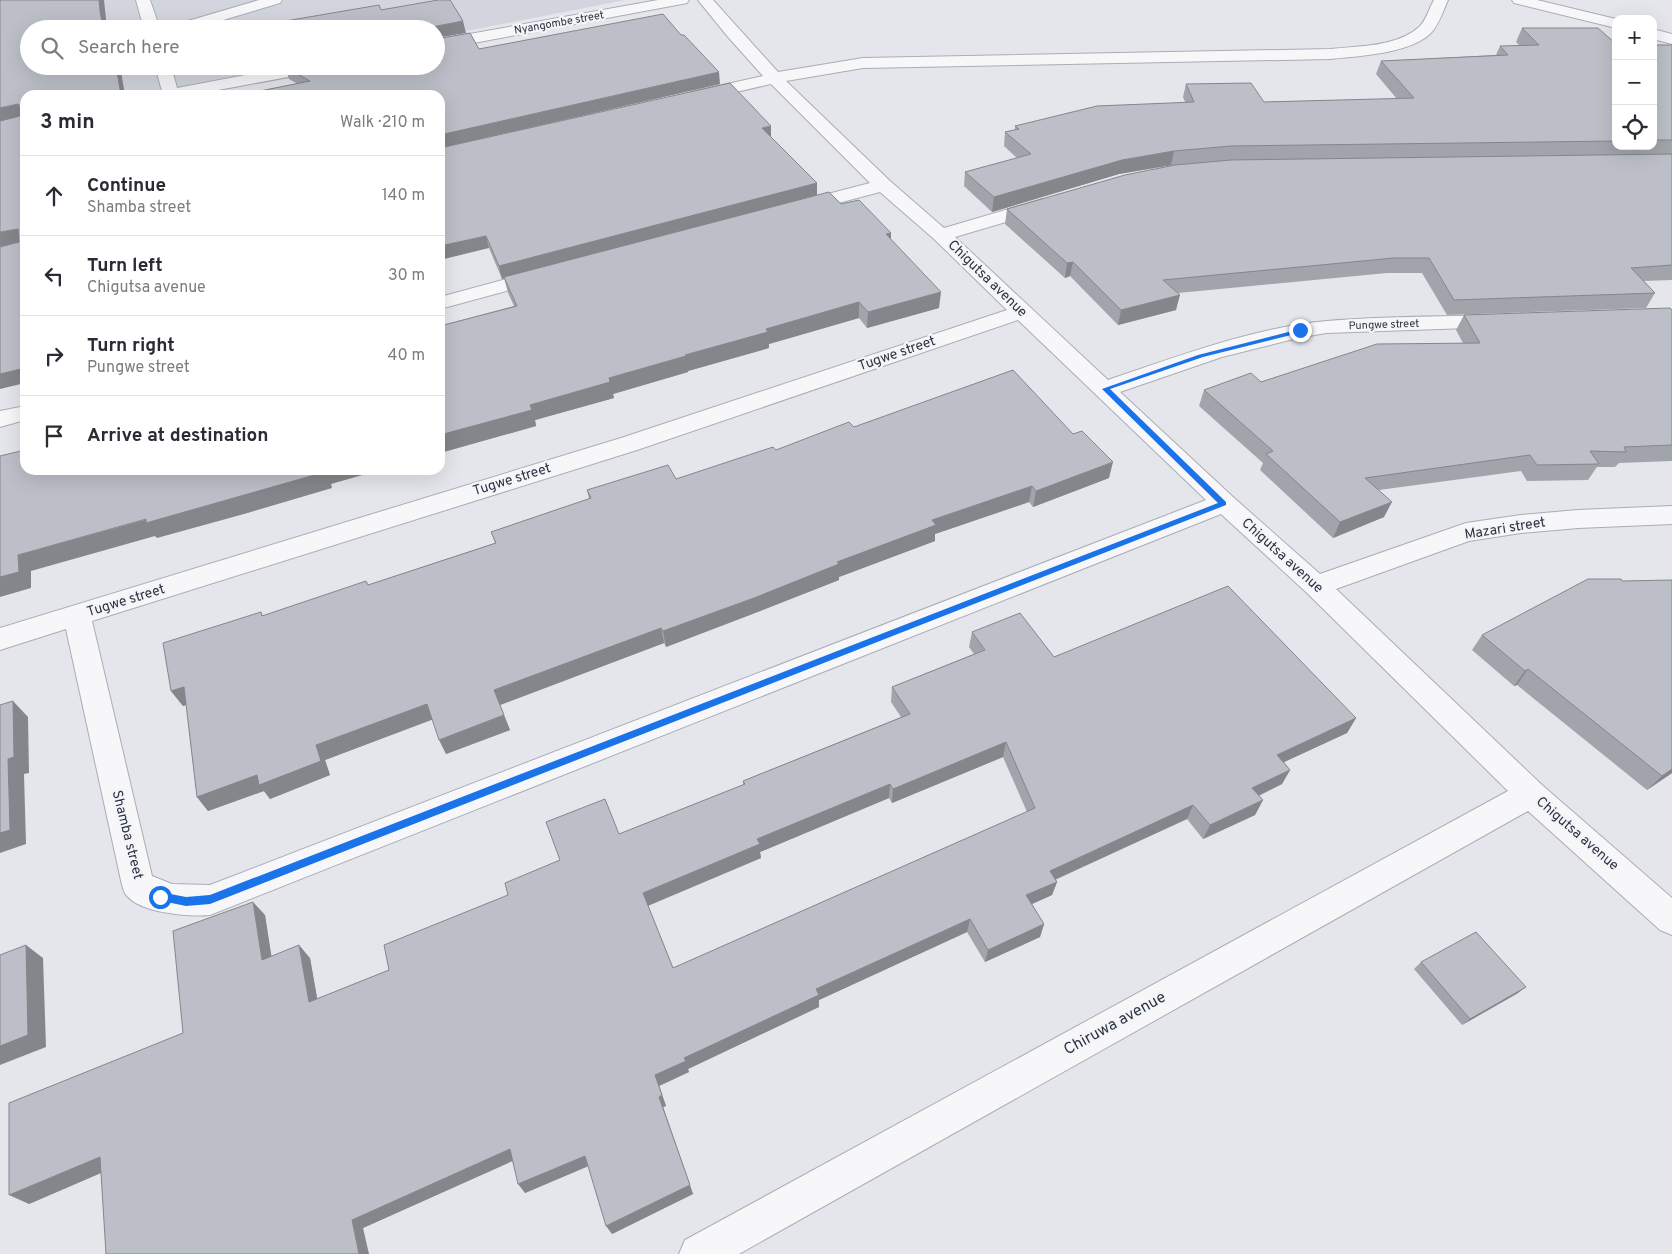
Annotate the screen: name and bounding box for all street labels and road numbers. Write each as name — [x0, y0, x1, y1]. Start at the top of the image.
street label: Nyangombe street — [513, 8, 605, 38]
street label: Chigutsa avenue — [944, 237, 1030, 321]
street label: Pungwe street — [1348, 317, 1420, 333]
street label: Tugwe street — [856, 333, 938, 375]
street label: Tugwe street — [471, 460, 553, 500]
street label: Mazari street — [1463, 514, 1547, 544]
street label: Chigutsa avenue — [1238, 515, 1326, 597]
street label: Tugwe street — [85, 581, 167, 621]
street label: Shamba street — [108, 789, 146, 881]
street label: Chigutsa avenue — [1532, 794, 1622, 874]
street label: Chiruwa avenue — [1060, 988, 1170, 1060]

